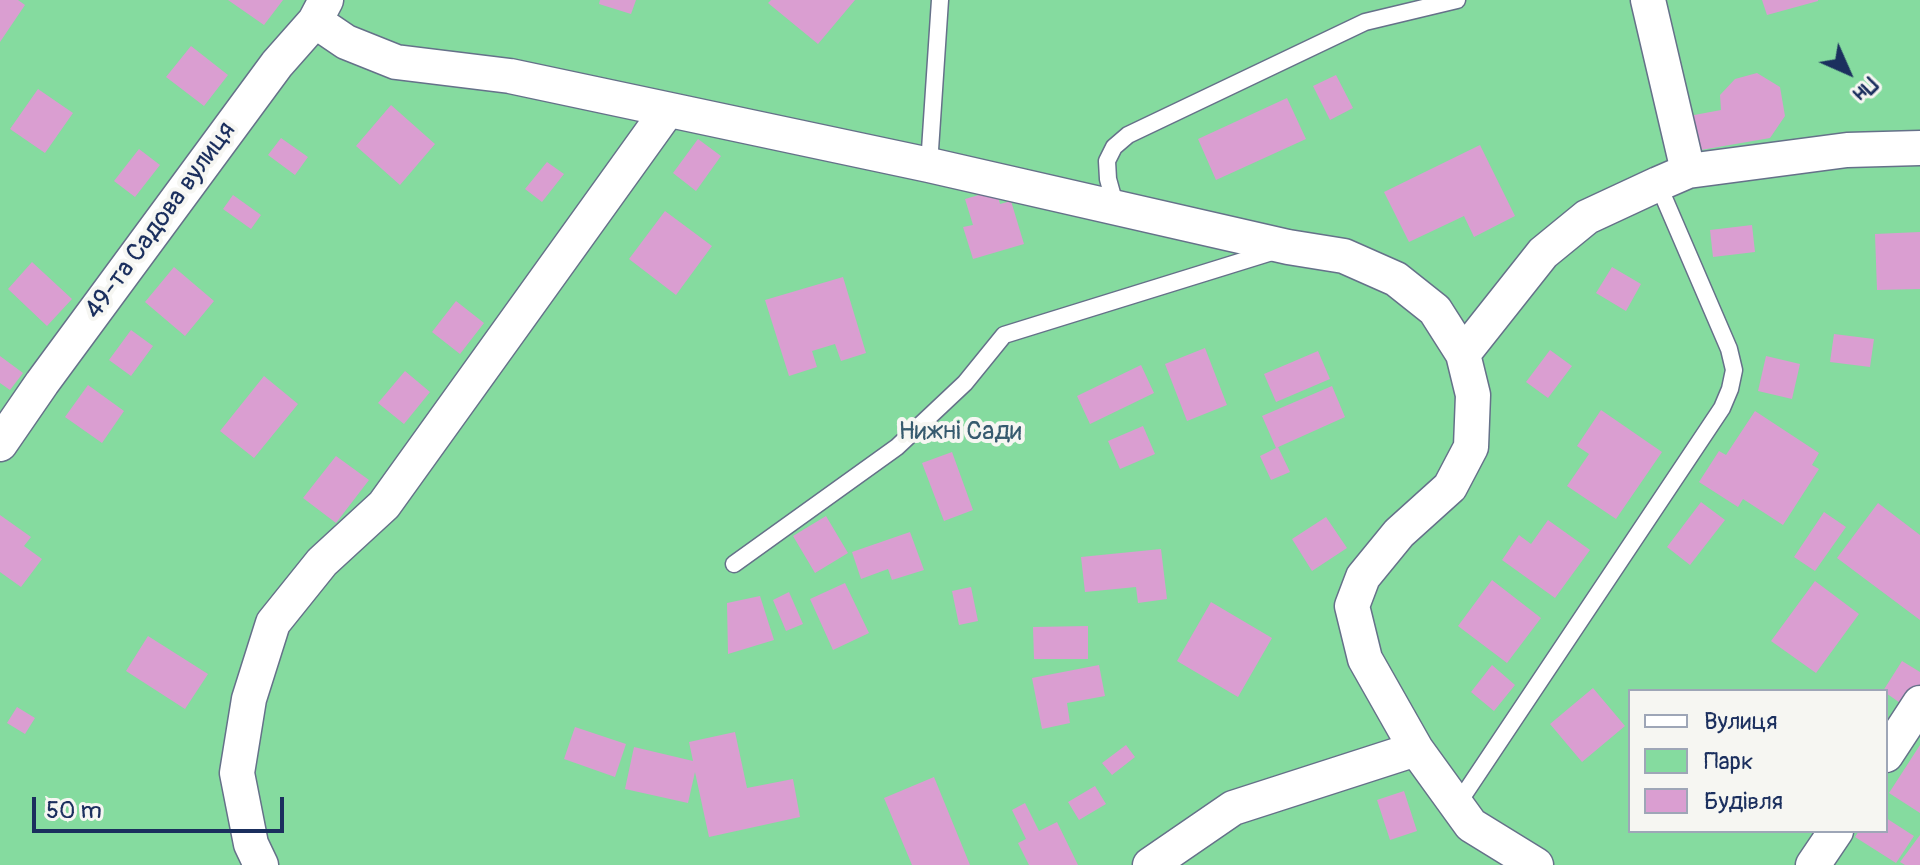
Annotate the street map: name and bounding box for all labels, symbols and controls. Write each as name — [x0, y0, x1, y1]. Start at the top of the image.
north arrow — [1808, 32, 1888, 112]
text: Пн — [1847, 71, 1883, 107]
street label: 49-та Садова вулиця — [79, 116, 243, 326]
park label: Нижні Сади — [898, 416, 1022, 448]
legend — [1628, 689, 1888, 833]
text: Вулиця — [1704, 707, 1777, 736]
text: Парк — [1704, 747, 1753, 776]
scale bar — [36, 781, 288, 831]
text: Будівля — [1704, 787, 1783, 816]
text: 50 m — [46, 796, 102, 825]

